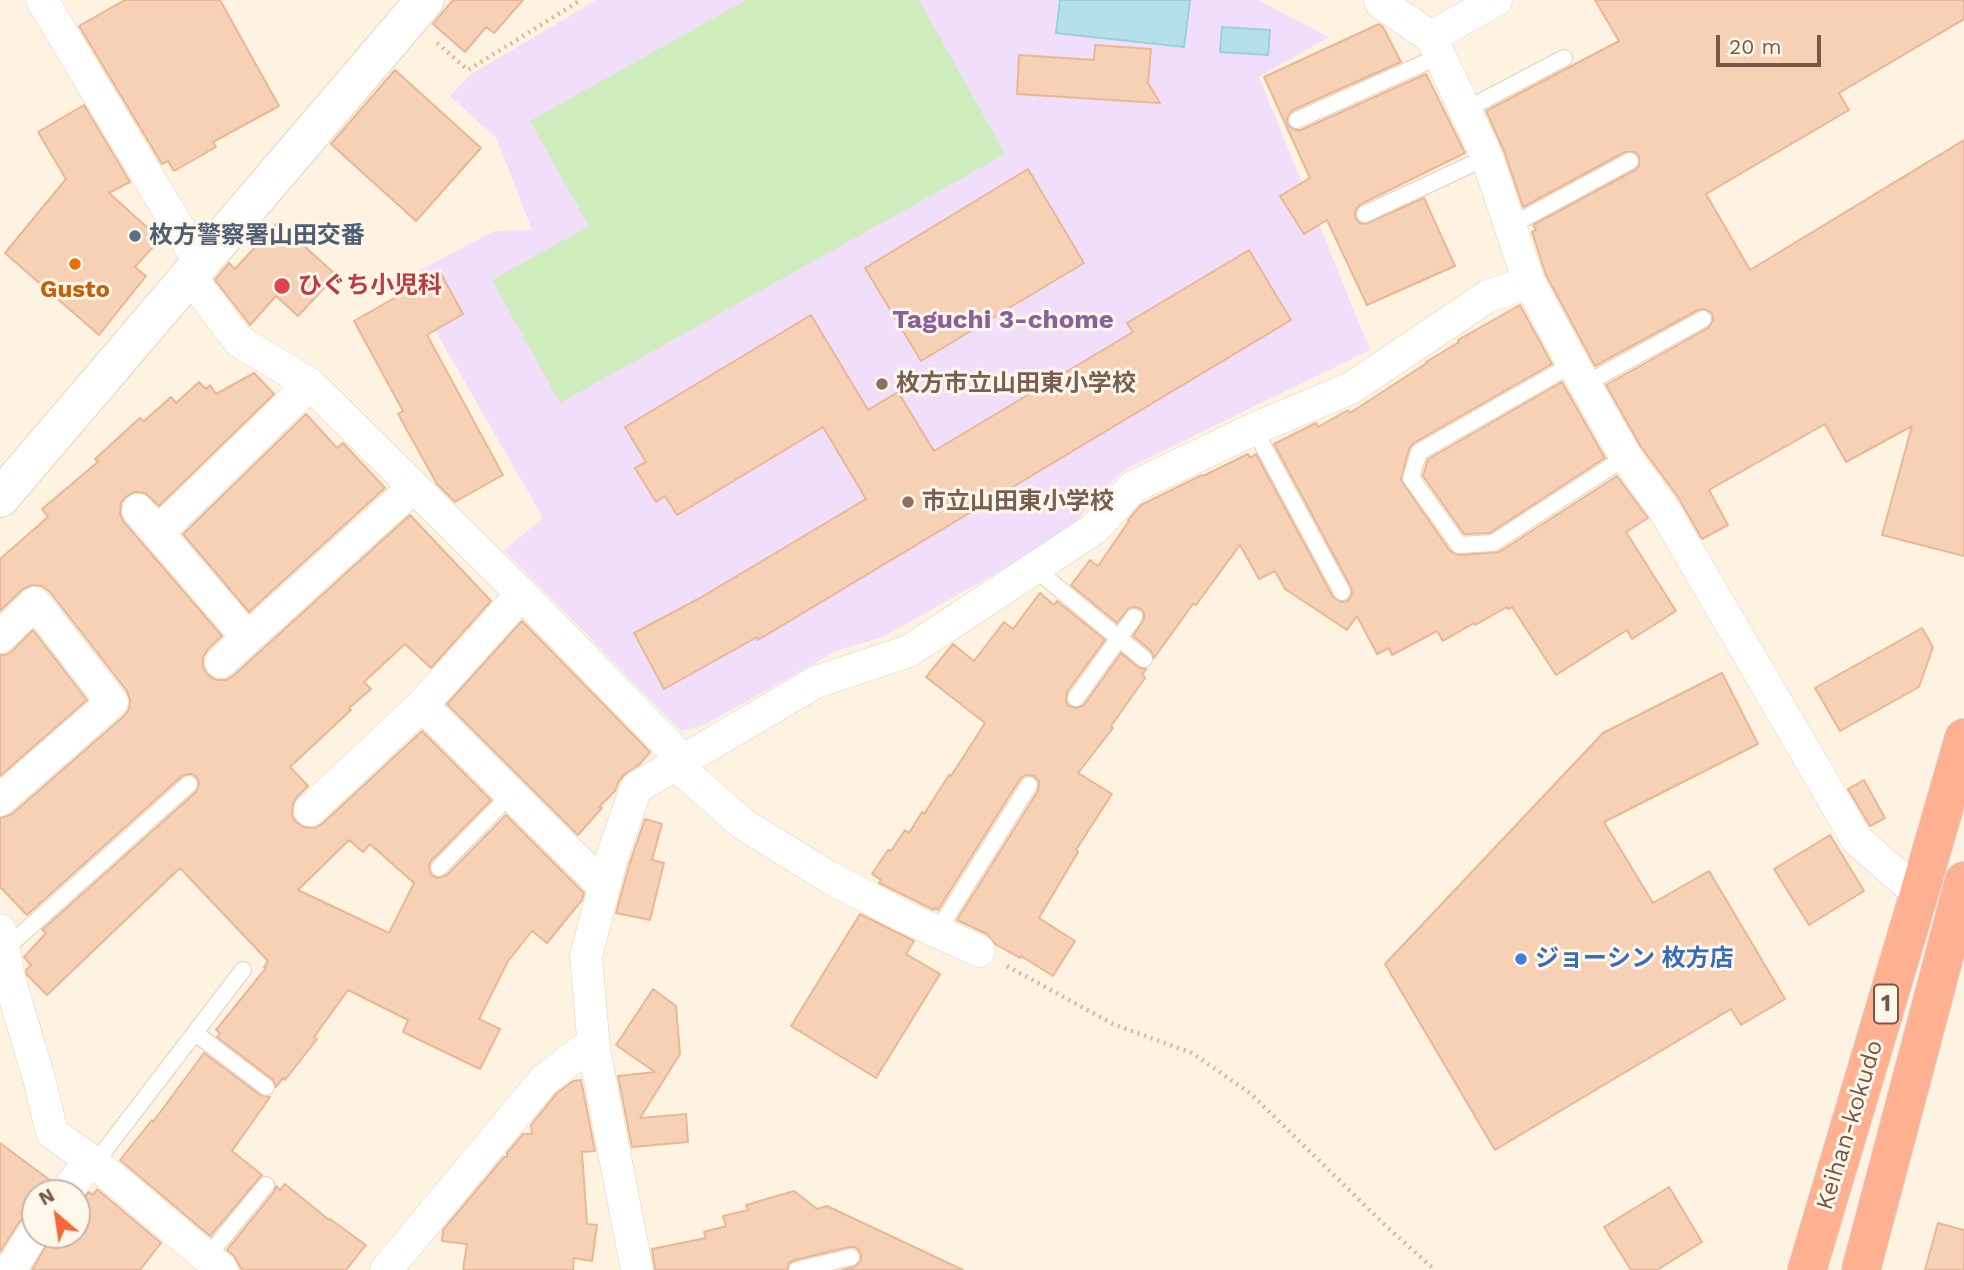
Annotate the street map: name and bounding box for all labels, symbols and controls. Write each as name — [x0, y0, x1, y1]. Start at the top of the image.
scale bar — [1719, 21, 1824, 65]
text: 20 m — [1729, 34, 1781, 59]
place label: 枚方警察署山田交番 — [149, 222, 365, 250]
marker: 枚方警察署山田交番 — [127, 228, 143, 244]
marker: Gusto — [67, 256, 83, 272]
place label: ひぐち小児科 — [298, 272, 442, 300]
place label: Gusto — [40, 276, 110, 304]
marker: ひぐち小児科 — [272, 276, 292, 296]
district label: Taguchi 3-chome — [892, 304, 1114, 336]
place label: 枚方市立山田東小学校 — [896, 370, 1136, 398]
marker: 枚方市立山田東小学校 — [874, 376, 890, 392]
place label: 市立山田東小学校 — [922, 488, 1114, 516]
marker: 市立山田東小学校 — [900, 494, 916, 510]
place label: ジョーシン 枚方店 — [1535, 945, 1734, 973]
marker: ジョーシン 枚方店 — [1513, 951, 1529, 967]
road number: 1 — [1874, 984, 1898, 1023]
street label: Keihan-kokudo — [1811, 1037, 1889, 1213]
north arrow — [21, 1179, 91, 1249]
text: N — [35, 1183, 58, 1210]

